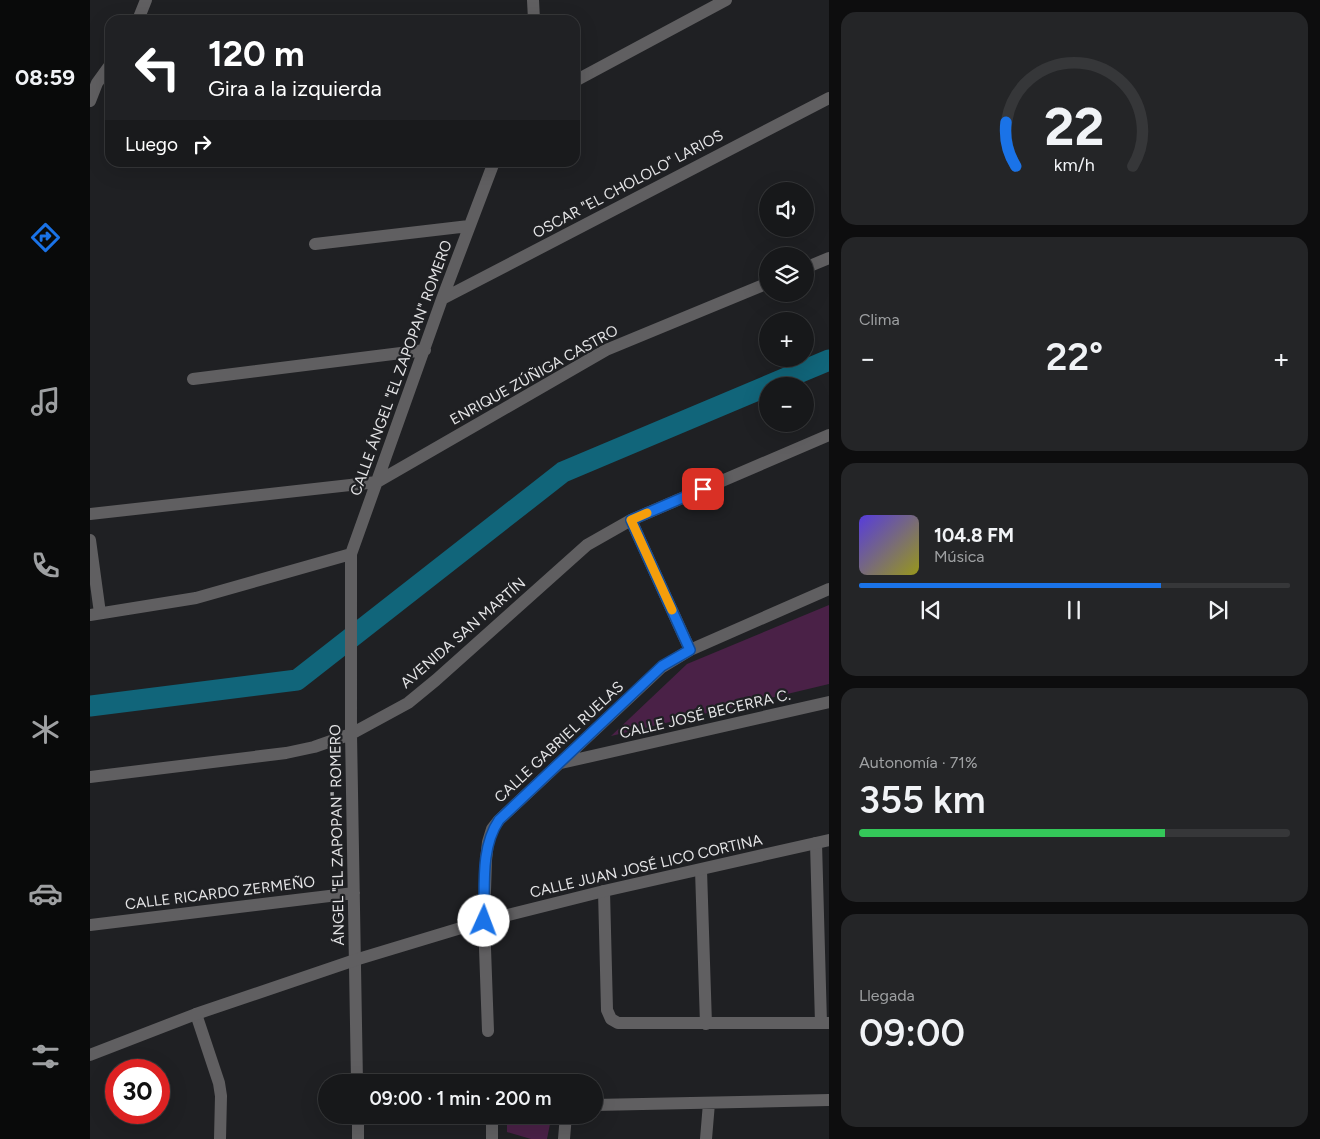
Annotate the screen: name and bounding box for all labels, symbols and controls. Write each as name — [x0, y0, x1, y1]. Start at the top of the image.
text: 120 m — [208, 33, 305, 75]
icon: left — [125, 35, 190, 100]
text: 08:59 — [15, 64, 75, 91]
text: Gira a la izquierda — [208, 75, 382, 102]
text: 22 — [1044, 96, 1105, 158]
street label: OSCAR "EL CHOLOLO" LARIOS — [530, 126, 726, 242]
icon: right — [188, 130, 216, 158]
text: Luego — [125, 133, 178, 156]
text: km/h — [1054, 154, 1095, 175]
map controls — [759, 182, 814, 432]
button: sound — [759, 182, 814, 237]
icon: directions — [28, 220, 63, 255]
street label: CALLE ÁNGEL "EL ZAPOPAN" ROMERO — [346, 238, 456, 498]
button: layers — [759, 247, 814, 302]
text: Clima — [859, 310, 900, 329]
button: + — [759, 312, 814, 367]
street label: ENRIQUE ZÚÑIGA CASTRO — [447, 321, 621, 429]
text: 22° — [1046, 334, 1103, 380]
text: − — [859, 341, 876, 375]
text: + — [1273, 341, 1290, 375]
button: − — [759, 377, 814, 432]
icon: music — [28, 384, 63, 419]
pin — [682, 468, 724, 510]
icon: arrive — [689, 475, 717, 503]
text: 104.8 FM — [934, 524, 1014, 547]
text: Música — [934, 547, 984, 566]
icon: phone — [28, 548, 63, 583]
street label: AVENIDA SAN MARTÍN — [397, 574, 529, 692]
icon: previous — [917, 596, 945, 624]
icon: pause — [1060, 596, 1088, 624]
icon: next — [1204, 596, 1232, 624]
street label: CALLE GABRIEL RUELAS — [491, 678, 627, 806]
street label: CALLE JOSÉ BECERRA C. — [618, 686, 792, 742]
icon: climate — [28, 712, 63, 747]
street label: ÁNGEL "EL ZAPOPAN" ROMERO — [326, 724, 348, 946]
text: Autonomía · 71% — [859, 753, 978, 772]
text: 355 km — [859, 777, 986, 823]
street label: CALLE JUAN JOSÉ LICO CORTINA — [528, 830, 764, 902]
street label: CALLE RICARDO ZERMEÑO — [124, 872, 316, 914]
icon: car — [28, 876, 63, 911]
position arrow — [457, 894, 509, 946]
text: Llegada — [859, 986, 915, 1005]
text: 09:00 — [859, 1010, 965, 1056]
icon: filters — [28, 1039, 63, 1074]
speed limit sign: 30 — [105, 1059, 170, 1124]
text: 09:00 · 1 min · 200 m — [370, 1087, 551, 1110]

